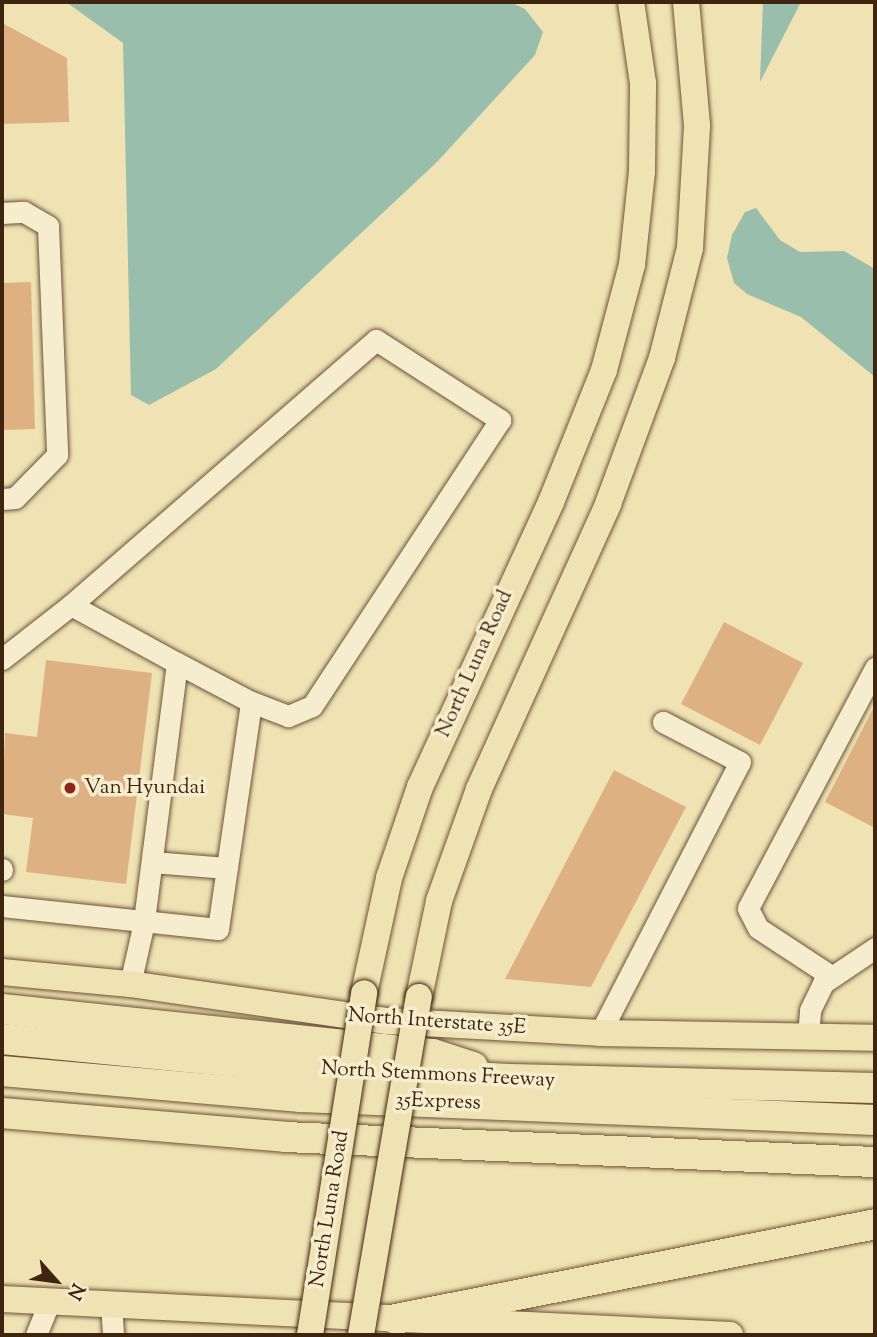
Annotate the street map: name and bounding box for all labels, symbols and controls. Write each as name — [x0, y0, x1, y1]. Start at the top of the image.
street label: North Luna Road — [431, 587, 519, 741]
place label: Van Hyundai — [84, 775, 205, 801]
marker: Van Hyundai — [62, 780, 78, 796]
street label: North Interstate 35E — [347, 1003, 527, 1041]
street label: North Stemmons Freeway — [320, 1056, 556, 1094]
street label: 35Express — [395, 1088, 481, 1116]
street label: North Luna Road — [305, 1129, 355, 1289]
north arrow — [21, 1246, 91, 1316]
text: N — [60, 1278, 90, 1304]

